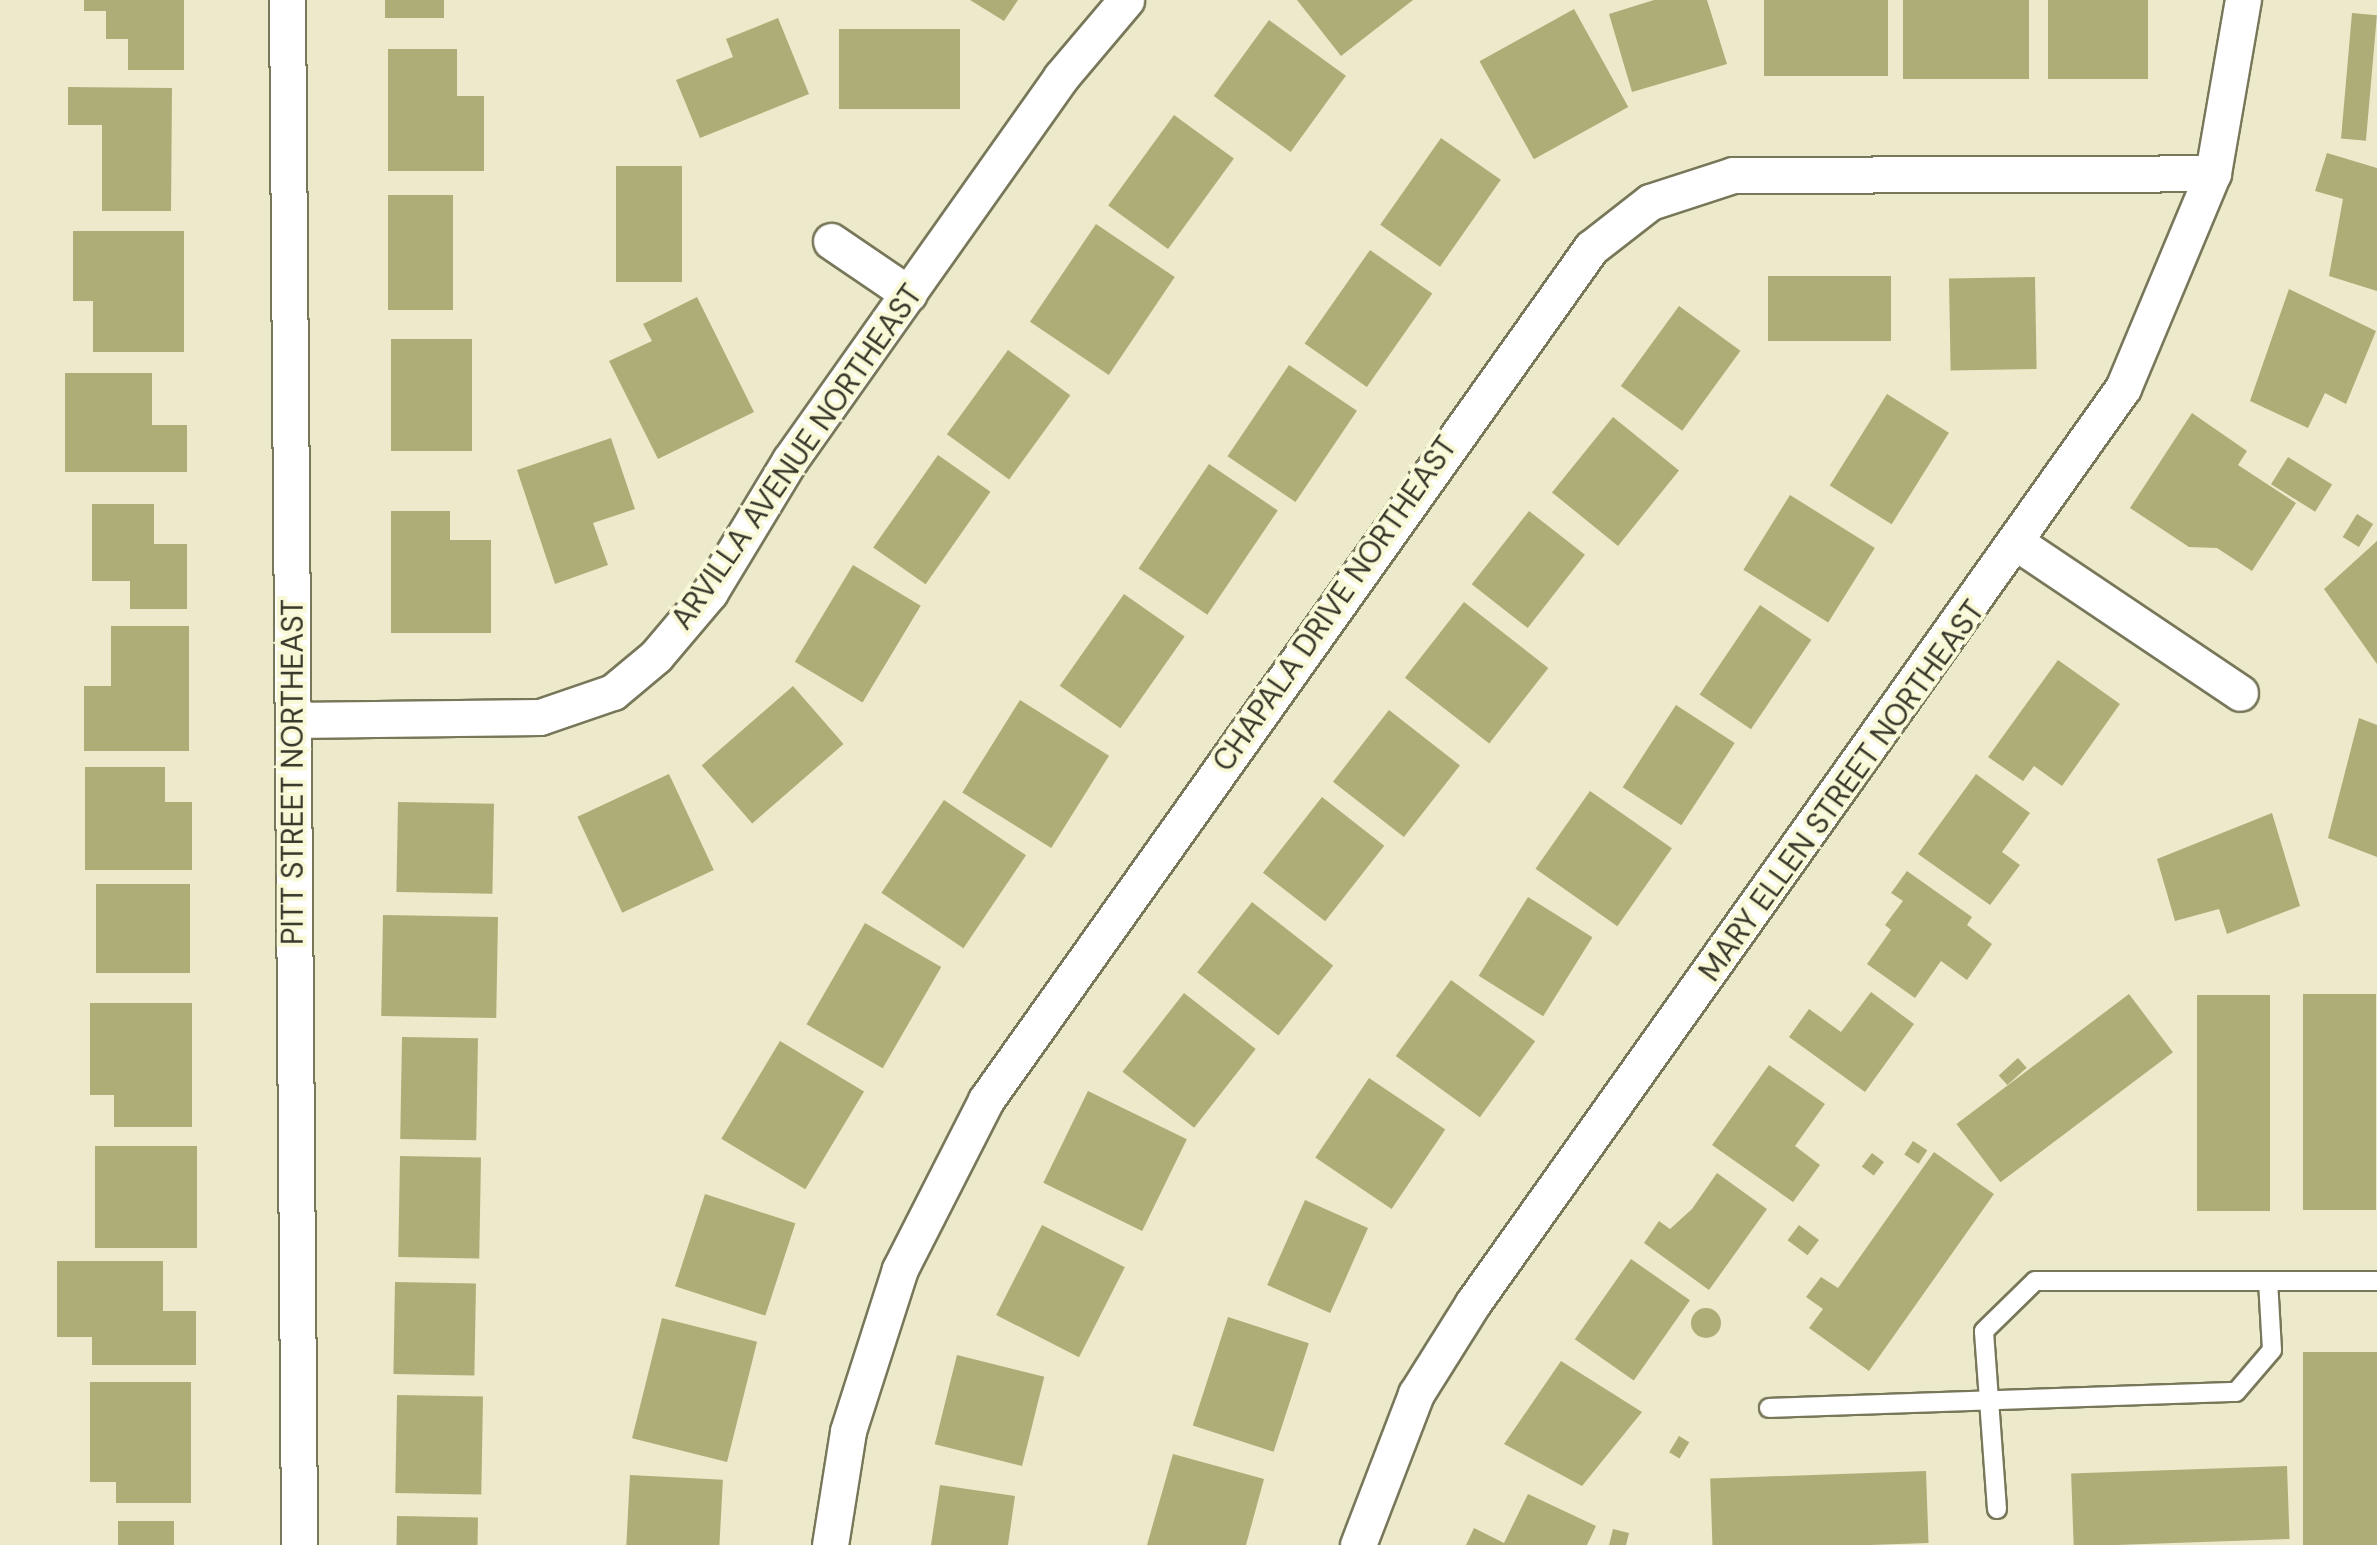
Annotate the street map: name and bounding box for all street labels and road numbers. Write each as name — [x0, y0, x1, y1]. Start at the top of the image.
street label: ARVILLA AVENUE NORTHEAST — [664, 278, 930, 636]
street label: CHAPALA DRIVE NORTHEAST — [1205, 430, 1465, 778]
street label: MARY ELLEN STREET NORTHEAST — [1692, 594, 1992, 988]
street label: PITT STREET NORTHEAST — [275, 599, 311, 945]

